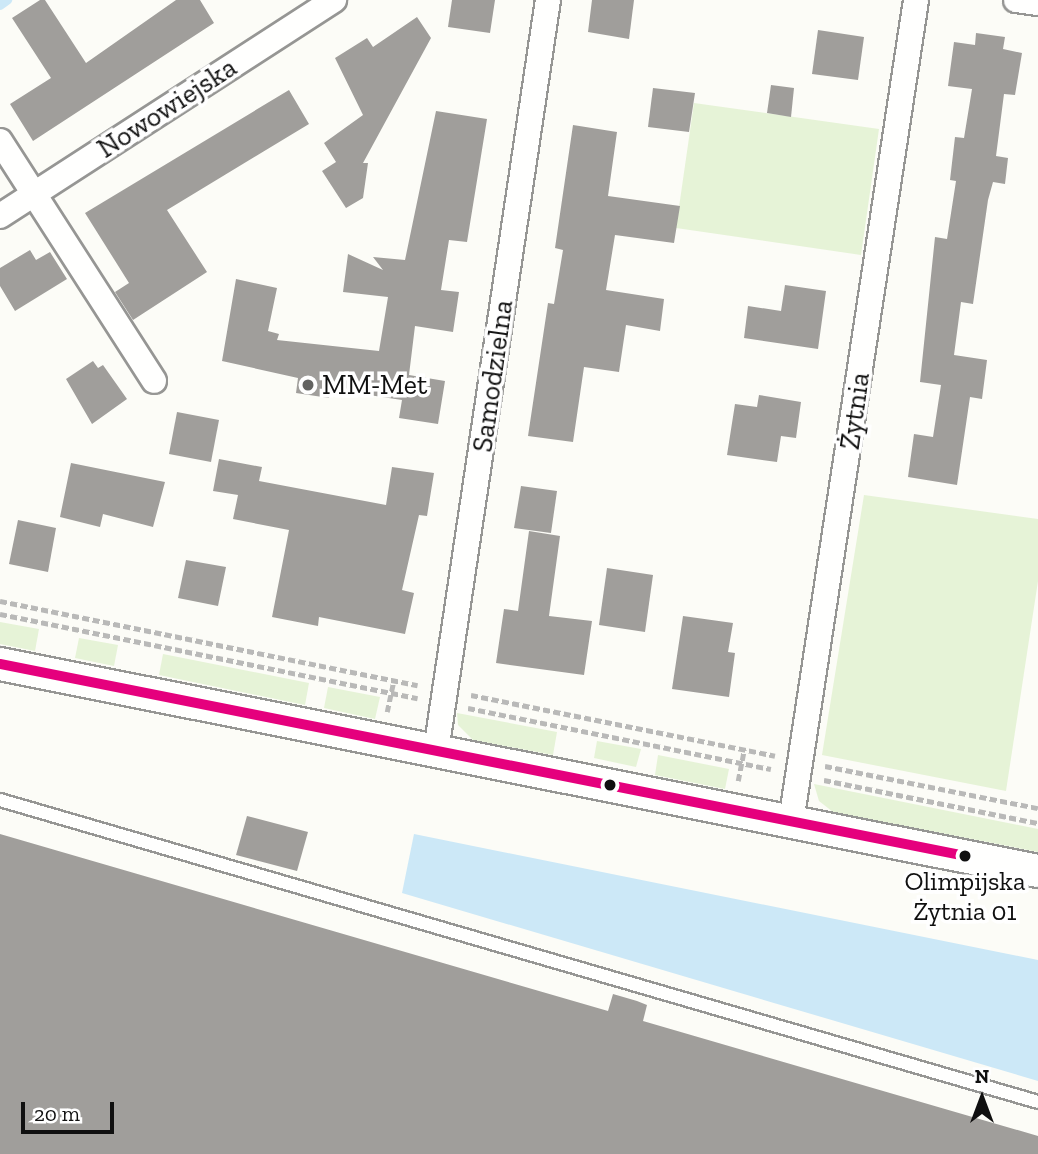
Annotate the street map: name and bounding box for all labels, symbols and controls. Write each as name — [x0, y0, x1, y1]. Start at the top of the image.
street label: Nowowiejska — [91, 51, 243, 165]
street label: Samodzielna — [466, 298, 520, 454]
place label: MM-Met — [322, 368, 427, 402]
street label: Żytnia — [833, 370, 877, 452]
marker: MM-Met — [300, 377, 316, 393]
unlabelled marker — [603, 778, 617, 792]
marker: Olimpijska Żytnia 01 — [958, 849, 972, 863]
place label: Olimpijska Żytnia 01 — [905, 866, 1025, 928]
north arrow — [947, 1063, 1017, 1133]
text: N — [975, 1065, 989, 1088]
scale bar — [24, 1088, 117, 1132]
text: 20 m — [34, 1101, 80, 1126]

